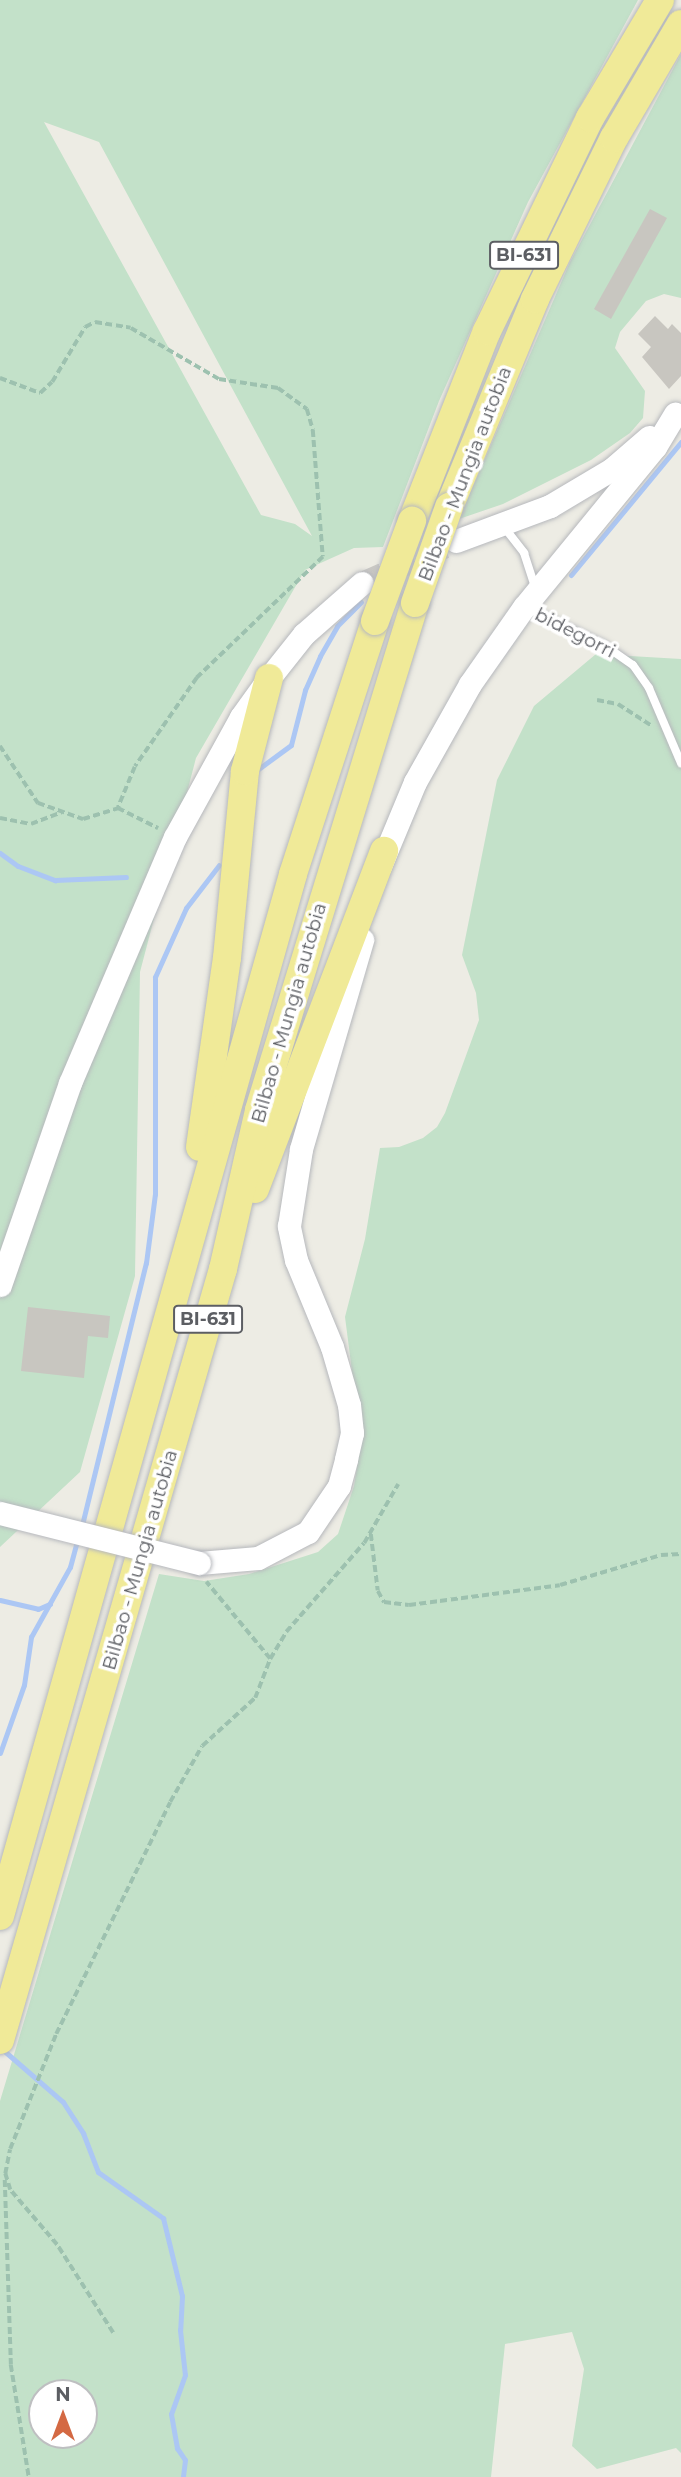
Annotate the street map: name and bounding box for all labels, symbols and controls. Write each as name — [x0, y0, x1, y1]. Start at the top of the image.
road number: BI-631 — [489, 241, 559, 270]
street label: Bilbao - Mungia autobia — [413, 363, 517, 585]
street label: bidegorri — [531, 603, 619, 663]
street label: Bilbao - Mungia autobia — [247, 900, 331, 1126]
road number: BI-631 — [173, 1304, 243, 1334]
street label: Bilbao - Mungia autobia — [98, 1447, 182, 1673]
north arrow — [28, 2379, 98, 2449]
text: N — [55, 2383, 71, 2406]

